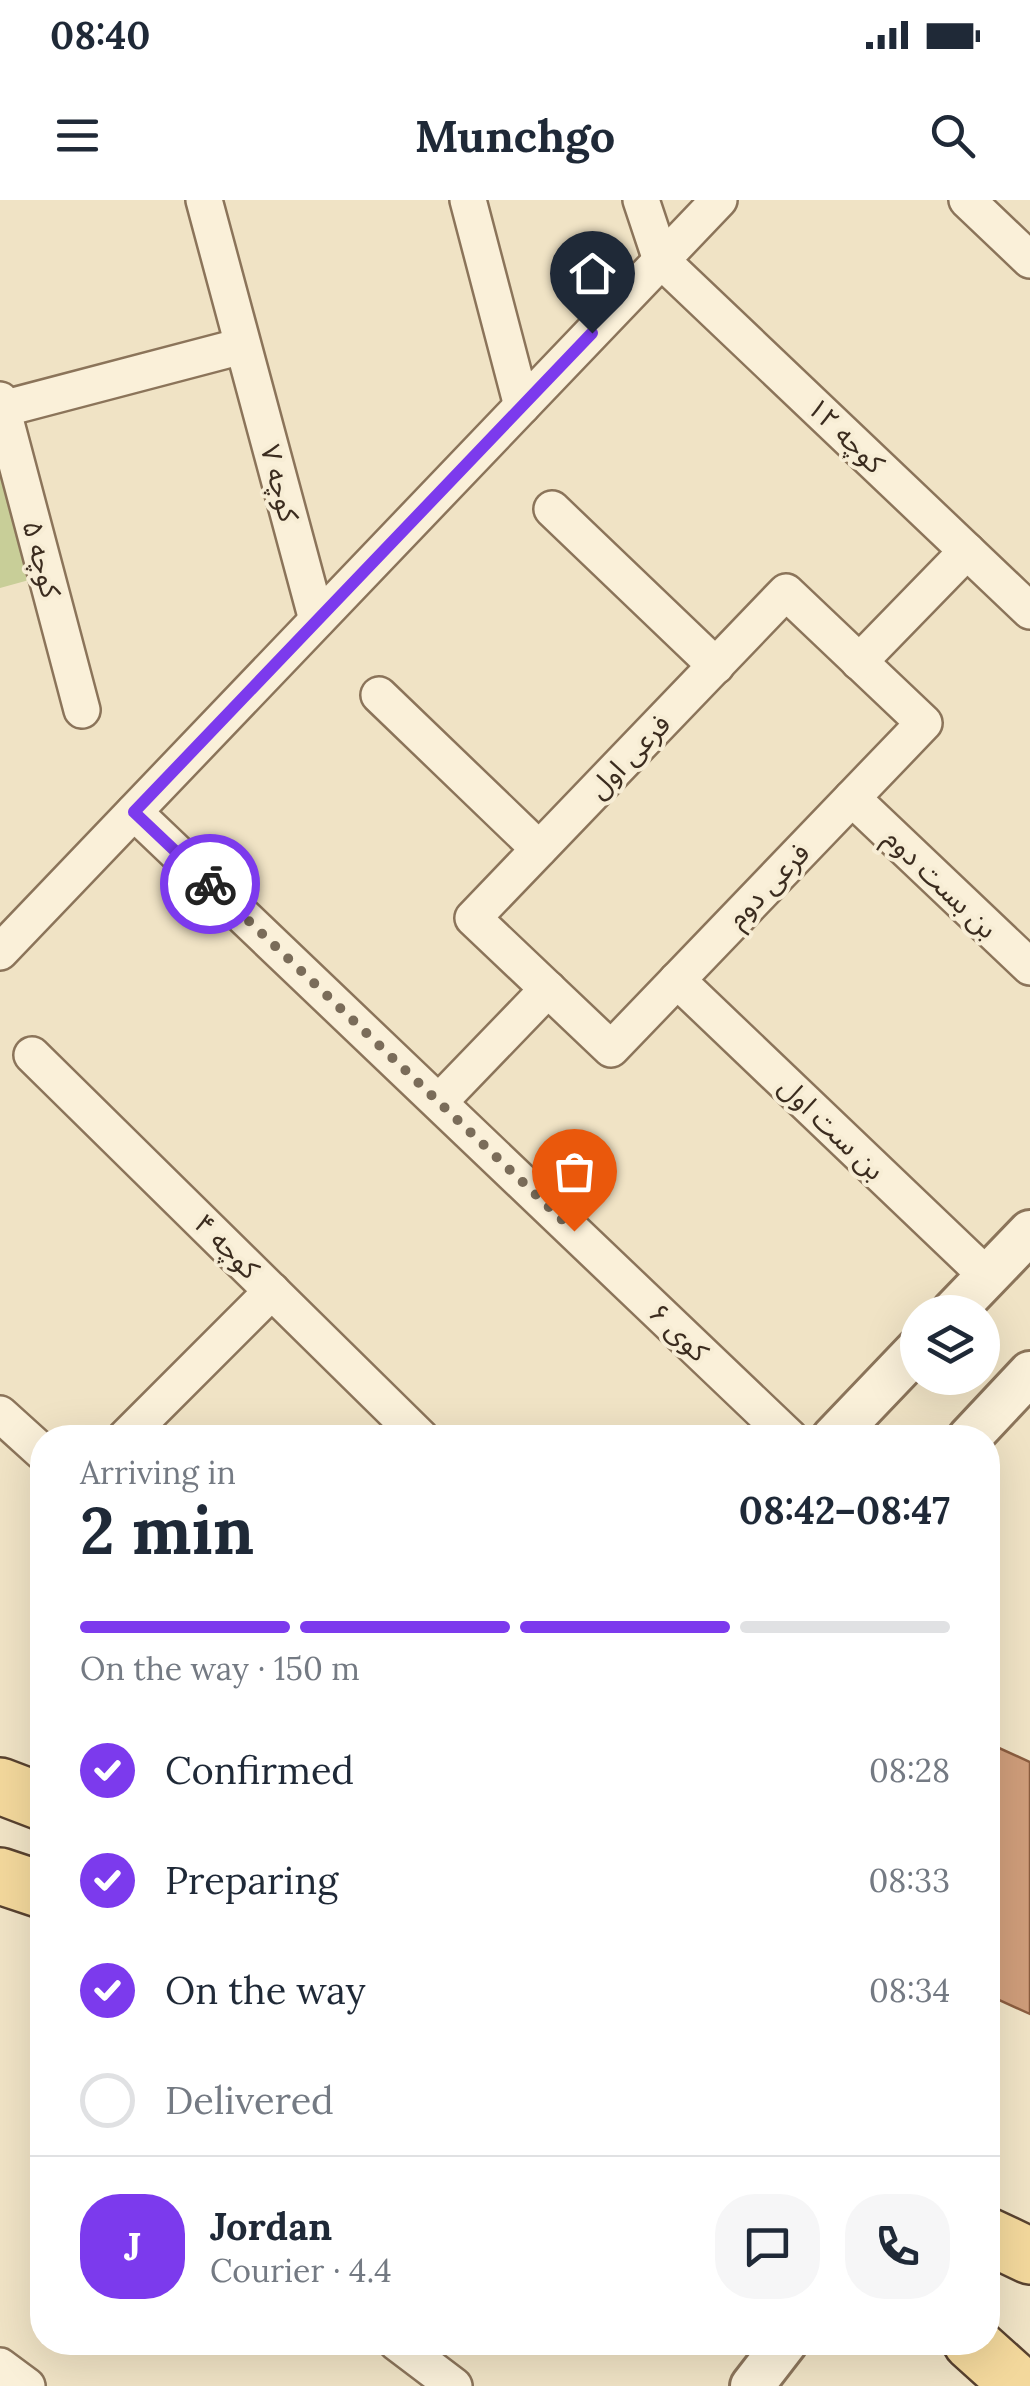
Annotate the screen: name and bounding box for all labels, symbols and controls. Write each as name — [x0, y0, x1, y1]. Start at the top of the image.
text: 08:40 — [50, 11, 150, 59]
text: Munchgo — [415, 107, 615, 164]
icon: menu — [50, 108, 105, 163]
icon: search — [925, 108, 980, 163]
pin — [550, 231, 635, 334]
icon: home — [565, 246, 620, 301]
street label: کوچه ۱۲ — [800, 389, 893, 481]
street label: کوچه ۷ — [252, 441, 308, 526]
street label: کوچه ۵ — [14, 517, 70, 602]
street label: فرعی اول — [580, 706, 678, 806]
street label: بن بست دوم — [875, 820, 1005, 948]
courier — [160, 834, 260, 934]
street label: فرعی دوم — [719, 835, 819, 937]
icon: bike — [183, 857, 238, 912]
street label: بن ست اول — [771, 1069, 893, 1187]
pin — [532, 1129, 617, 1232]
icon: bag — [547, 1144, 602, 1199]
street label: کوچه ۴ — [187, 1206, 268, 1287]
street label: کوی ۶ — [642, 1295, 717, 1369]
map controls — [900, 1295, 1000, 1395]
button: layers — [900, 1295, 1000, 1395]
text: Arriving in — [80, 1452, 236, 1493]
text: 08:42–08:47 — [739, 1486, 950, 1534]
text: 2 min — [80, 1489, 254, 1572]
text: On the way · 150 m — [80, 1648, 360, 1689]
icon: check — [80, 1743, 135, 1798]
text: Confirmed — [165, 1746, 354, 1794]
text: 08:28 — [869, 1750, 950, 1791]
icon: check — [80, 1853, 135, 1908]
text: Preparing — [165, 1856, 338, 1904]
text: 08:33 — [868, 1860, 950, 1901]
icon: check — [80, 1963, 135, 2018]
text: On the way — [165, 1966, 366, 2014]
text: 08:34 — [869, 1970, 950, 2011]
text: Delivered — [165, 2076, 334, 2124]
button: chat — [715, 2194, 820, 2299]
button: phone — [845, 2194, 950, 2299]
text: Jordan — [210, 2202, 332, 2250]
text: J — [124, 2222, 141, 2270]
text: Courier · 4.4 — [210, 2250, 392, 2291]

